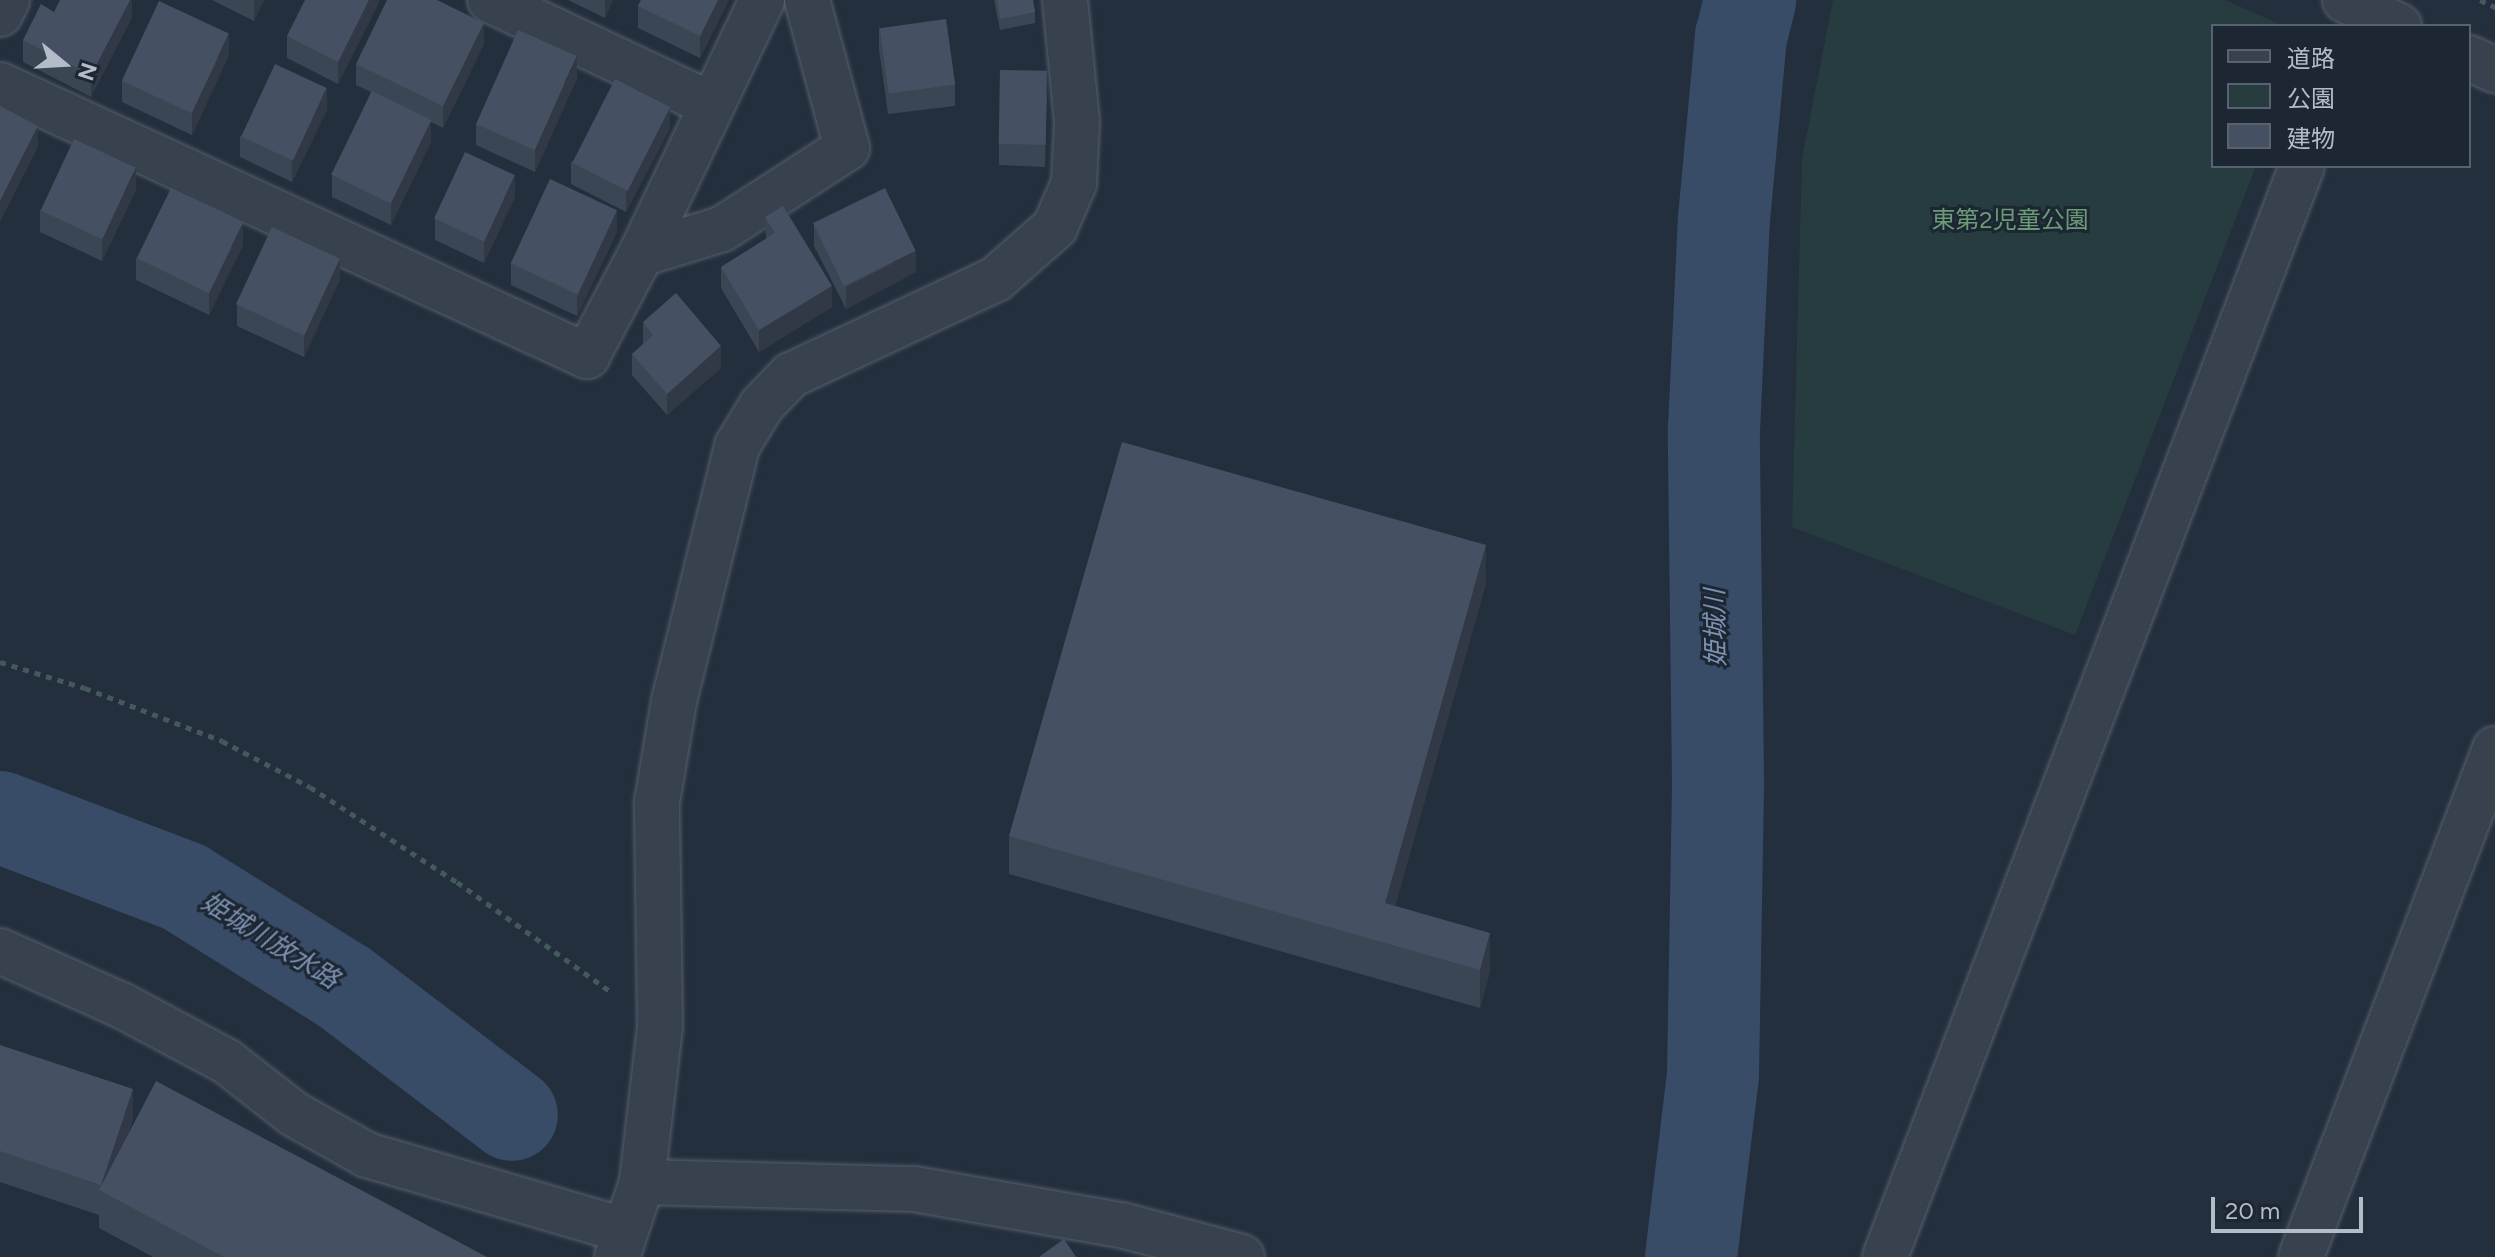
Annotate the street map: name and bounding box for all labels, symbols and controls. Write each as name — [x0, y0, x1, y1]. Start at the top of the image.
north arrow — [24, 24, 104, 104]
legend — [2211, 24, 2471, 168]
text: 道路 — [2287, 44, 2335, 73]
text: N — [72, 59, 103, 84]
text: 公園 — [2287, 84, 2335, 113]
text: 建物 — [2287, 124, 2335, 153]
park label: 東第2児童公園 — [1931, 206, 2089, 234]
water label: 姫城川 — [1700, 589, 1732, 667]
water label: 姫城川放水路 — [196, 886, 344, 996]
scale bar — [2215, 1181, 2367, 1231]
text: 20 m — [2225, 1196, 2280, 1225]

